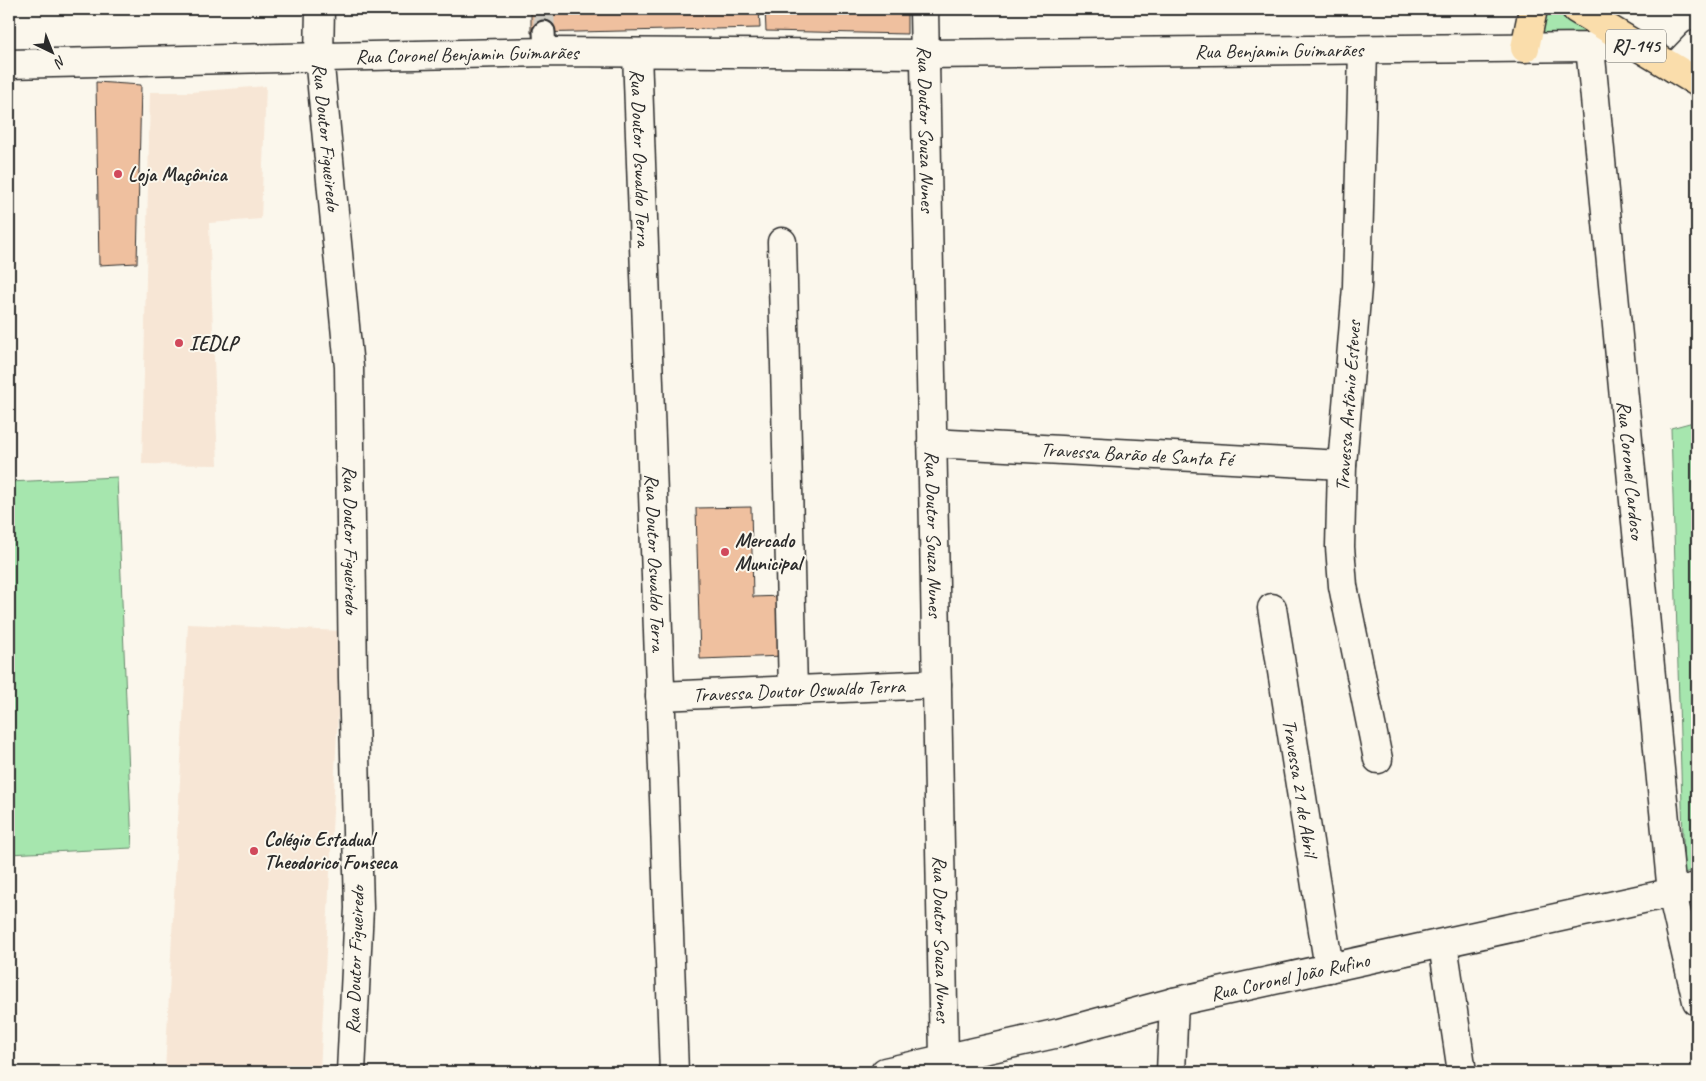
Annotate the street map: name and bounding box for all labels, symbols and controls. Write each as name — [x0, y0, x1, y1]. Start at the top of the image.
north arrow — [28, 28, 78, 78]
road number: RJ-145 — [1606, 29, 1666, 62]
street label: Rua Benjamin Guimarães — [1195, 37, 1365, 64]
street label: Rua Coronel Benjamin Guimarães — [355, 39, 581, 69]
street label: Rua Doutor Souza Nunes — [912, 45, 940, 215]
text: N — [50, 52, 69, 72]
street label: Rua Doutor Figueiredo — [307, 62, 347, 214]
street label: Rua Doutor Oswaldo Terra — [625, 69, 657, 249]
place label: Loja Maçônica — [128, 162, 228, 187]
marker: Loja Maçônica — [112, 168, 124, 180]
street label: Travessa Antônio Esteves — [1330, 318, 1367, 492]
place label: IEDLP — [189, 331, 241, 356]
marker: IEDLP — [173, 337, 185, 349]
street label: Rua Coronel Cardoso — [1612, 400, 1650, 542]
street label: Travessa Barão de Santa Fé — [1040, 436, 1237, 472]
street label: Rua Doutor Souza Nunes — [920, 450, 948, 620]
street label: Rua Doutor Figueiredo — [338, 465, 365, 616]
street label: Rua Doutor Oswaldo Terra — [640, 473, 671, 654]
place label: Mercado Municipal — [735, 528, 805, 576]
marker: Mercado Municipal — [719, 546, 731, 558]
street label: Travessa Doutor Oswaldo Terra — [692, 673, 907, 707]
street label: Travessa 21 de Abril — [1277, 717, 1324, 862]
place label: Colégio Estadual Theodorico Fonseca — [264, 827, 399, 875]
marker: Colégio Estadual Theodorico Fonseca — [248, 845, 260, 857]
street label: Rua Doutor Souza Nunes — [928, 855, 956, 1025]
street label: Rua Doutor Figueiredo — [340, 884, 370, 1035]
street label: Rua Coronel João Rufino — [1208, 947, 1373, 1006]

